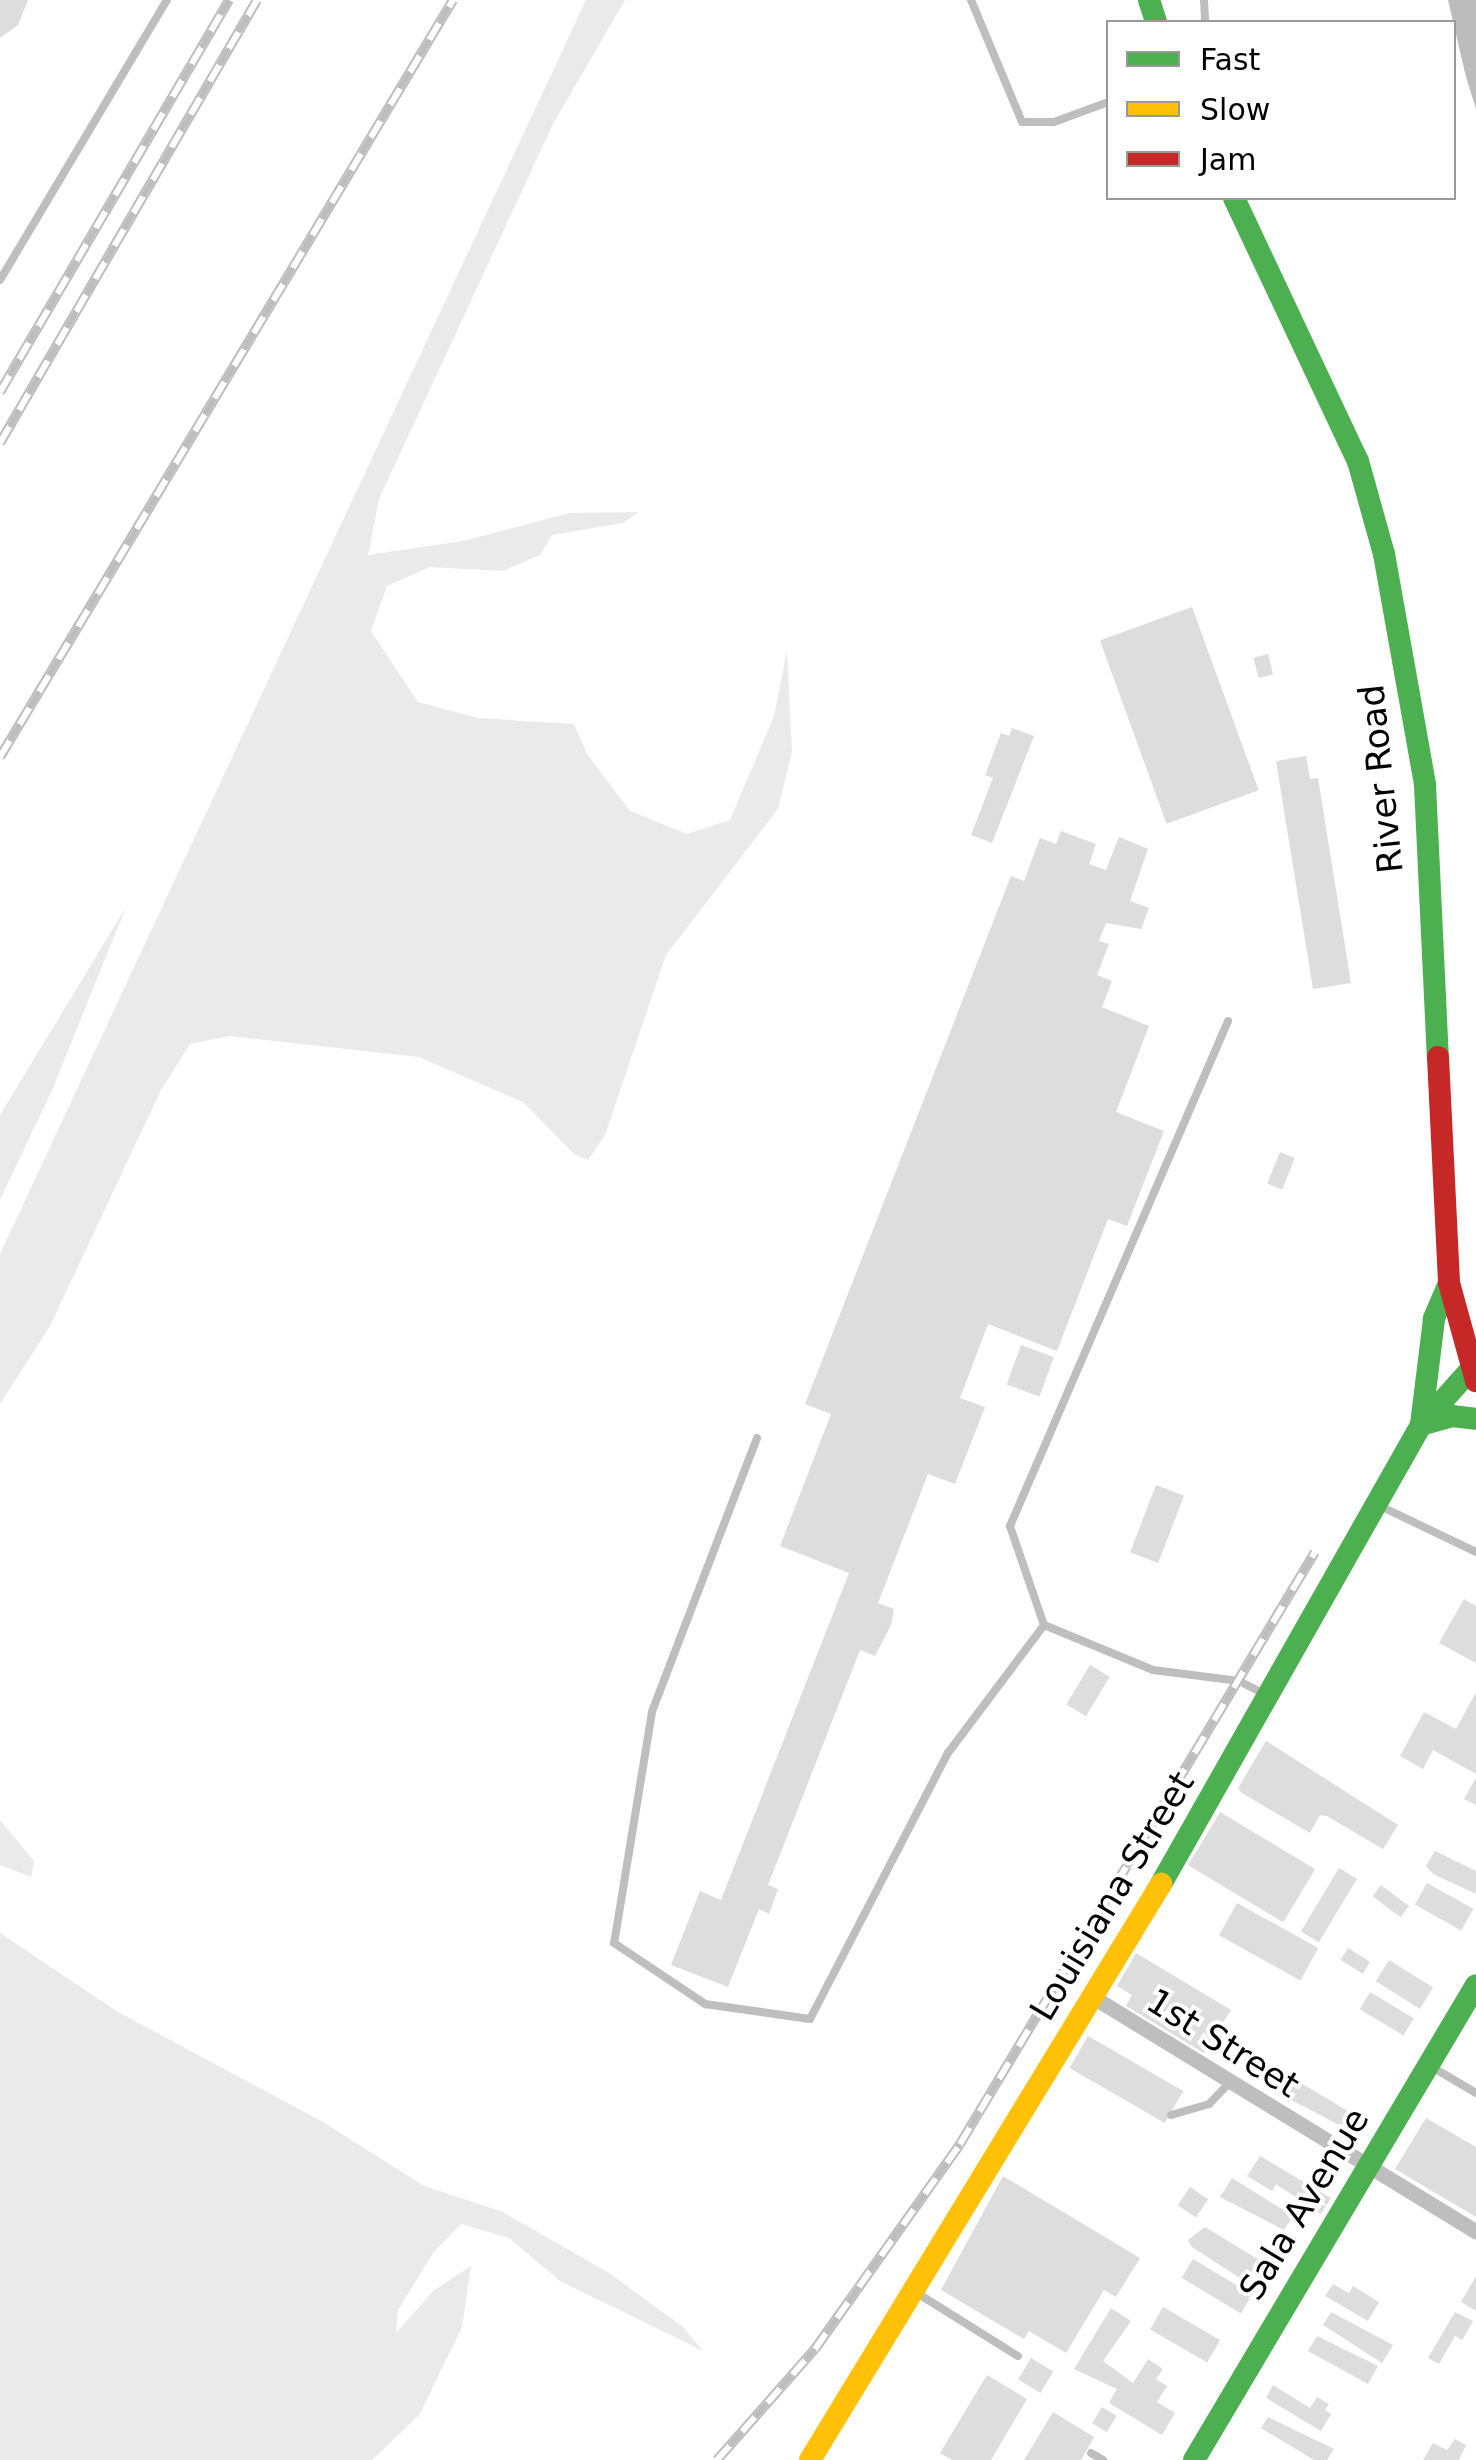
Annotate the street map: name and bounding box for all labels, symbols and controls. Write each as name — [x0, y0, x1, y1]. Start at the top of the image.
legend — [1106, 20, 1456, 200]
text: Fast — [1200, 42, 1260, 77]
text: Slow — [1200, 92, 1270, 127]
text: Jam — [1200, 142, 1256, 177]
street label: River Road — [1350, 683, 1412, 875]
street label: Louisiana Street — [1021, 1764, 1203, 2028]
street label: 1st Street — [1139, 1980, 1307, 2106]
street label: Sala Avenue — [1230, 2101, 1378, 2307]

